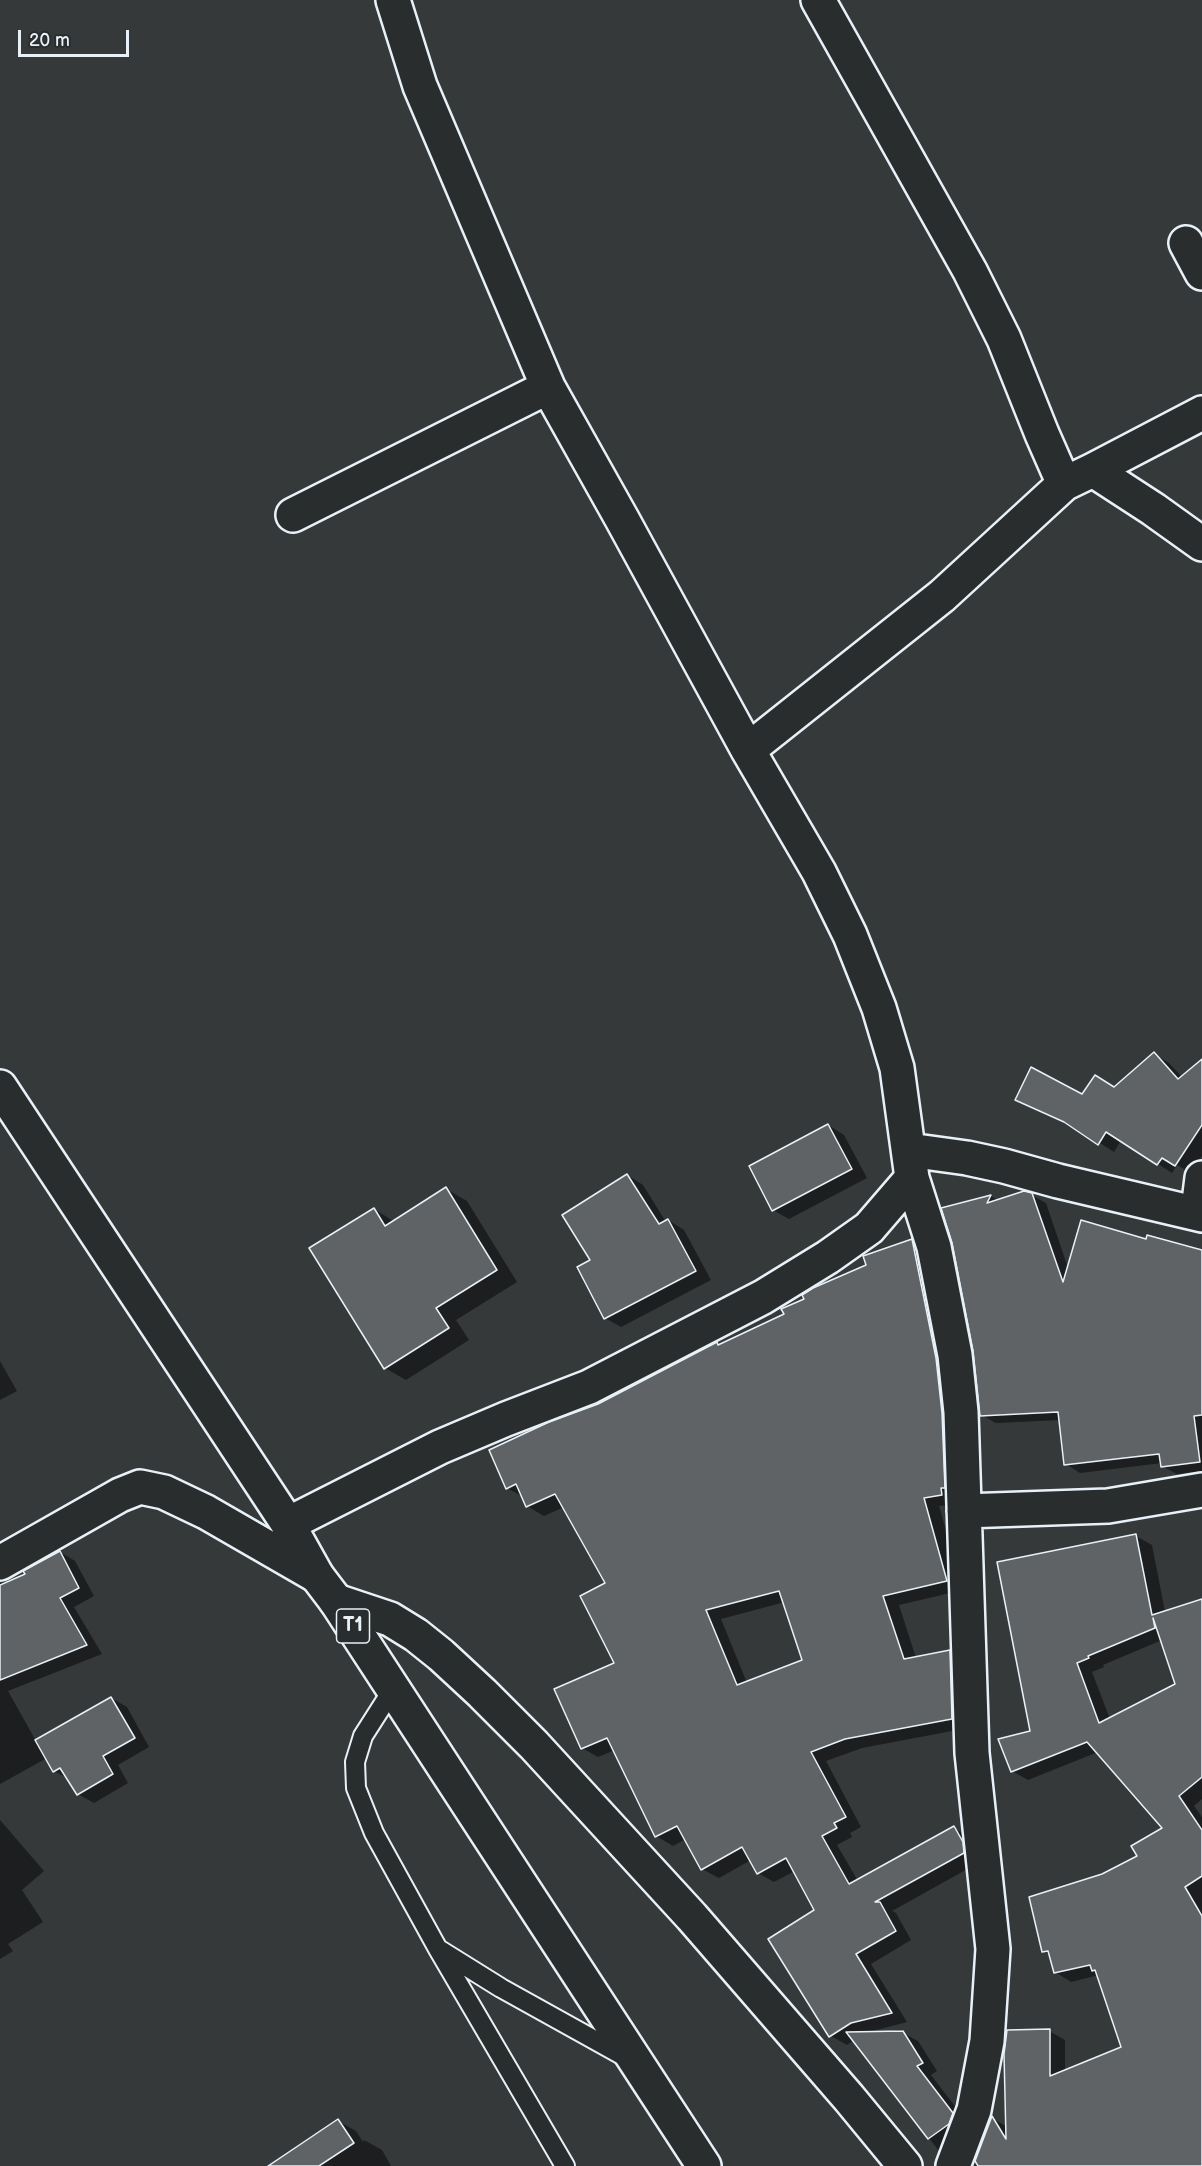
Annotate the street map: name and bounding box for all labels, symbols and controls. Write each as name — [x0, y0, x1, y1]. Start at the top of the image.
scale bar — [21, 18, 132, 56]
text: 20 m — [29, 30, 70, 51]
road number: T1 — [336, 1609, 370, 1643]

